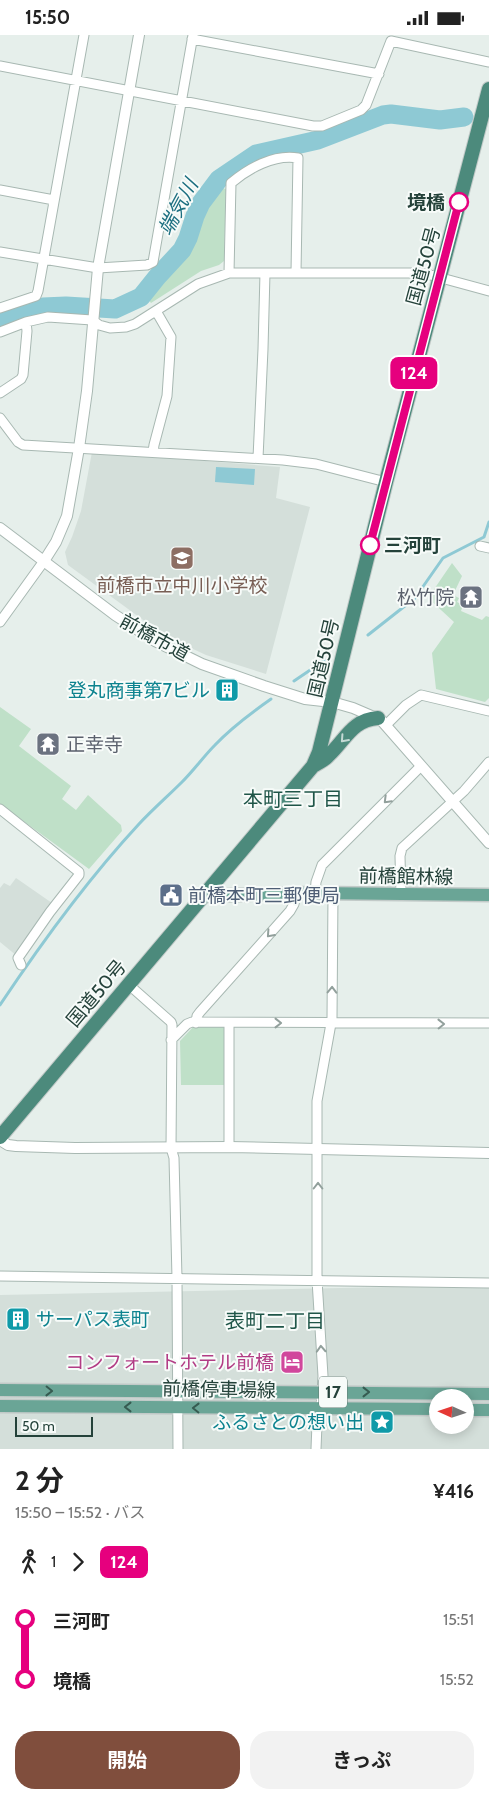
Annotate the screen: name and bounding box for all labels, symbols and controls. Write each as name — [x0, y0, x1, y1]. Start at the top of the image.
text: 15:50 — [25, 6, 70, 29]
water label: 端気川 — [153, 173, 204, 239]
place label: 境橋 — [407, 191, 445, 214]
marker: 境橋 — [449, 192, 469, 212]
street label: 国道50号 — [402, 224, 445, 308]
line badge: 124 — [385, 357, 443, 389]
text: 124 — [400, 362, 428, 384]
place label: 三河町 — [384, 534, 441, 557]
marker: 三河町 — [360, 535, 380, 555]
school or university icon: 前橋市立中川小学校 — [169, 545, 195, 571]
place label: 前橋市立中川小学校 — [96, 574, 268, 597]
temple icon: 松竹院 — [458, 584, 484, 610]
place label: 松竹院 — [397, 586, 454, 609]
street label: 前橋市道 — [116, 609, 194, 666]
street label: 国道50号 — [303, 616, 344, 700]
building icon: 登丸商事第7ビル — [214, 677, 240, 703]
place label: 登丸商事第7ビル — [67, 679, 210, 702]
temple icon: 正幸寺 — [35, 731, 61, 757]
place label: 正幸寺 — [66, 733, 123, 756]
one-way arrow — [340, 733, 349, 742]
district label: 本町三丁目 — [243, 787, 343, 811]
one-way arrow — [384, 795, 393, 804]
street label: 前橋館林線 — [358, 864, 454, 889]
public building icon: 前橋本町三郵便局 — [158, 882, 184, 908]
place label: 前橋本町三郵便局 — [188, 884, 340, 907]
one-way arrow — [267, 928, 276, 937]
street label: 国道50号 — [62, 955, 131, 1032]
one-way arrow — [327, 986, 338, 994]
one-way arrow — [274, 1018, 282, 1028]
one-way arrow — [437, 1019, 445, 1029]
one-way arrow — [313, 1182, 323, 1190]
building icon: サーパス表町 — [5, 1306, 31, 1332]
place label: サーパス表町 — [36, 1308, 150, 1331]
district label: 表町二丁目 — [225, 1309, 325, 1333]
one-way arrow — [316, 1344, 327, 1352]
hotel icon: コンフォートホテル前橋 — [279, 1349, 305, 1375]
place label: コンフォートホテル前橋 — [66, 1351, 274, 1374]
road number: 17 — [319, 1376, 347, 1407]
street label: 前橋停車場線 — [162, 1377, 276, 1402]
one-way arrow — [45, 1386, 53, 1396]
one-way arrow — [362, 1387, 370, 1398]
north arrow — [429, 1389, 474, 1434]
map controls — [429, 1389, 474, 1434]
one-way arrow — [124, 1402, 132, 1412]
one-way arrow — [192, 1403, 200, 1413]
place icon: ふるさとの想い出 — [369, 1409, 395, 1435]
place label: ふるさとの想い出 — [212, 1411, 364, 1434]
scale bar — [15, 1414, 92, 1437]
text: 50 m — [22, 1417, 55, 1435]
text: 2 分 — [15, 1463, 64, 1497]
text: ¥416 — [433, 1480, 474, 1503]
text: 15:50 – 15:52 · バス — [15, 1503, 145, 1522]
icon: walk — [15, 1548, 43, 1576]
icon: forward — [64, 1548, 92, 1576]
text: 124 — [110, 1551, 138, 1573]
text: 1 — [51, 1552, 56, 1571]
text: 三河町 — [53, 1610, 110, 1633]
text: 15:51 — [443, 1610, 474, 1629]
text: 境橋 — [53, 1670, 91, 1693]
text: 15:52 — [440, 1670, 474, 1689]
button: 開始 — [15, 1731, 240, 1789]
button: きっぷ — [250, 1731, 474, 1789]

